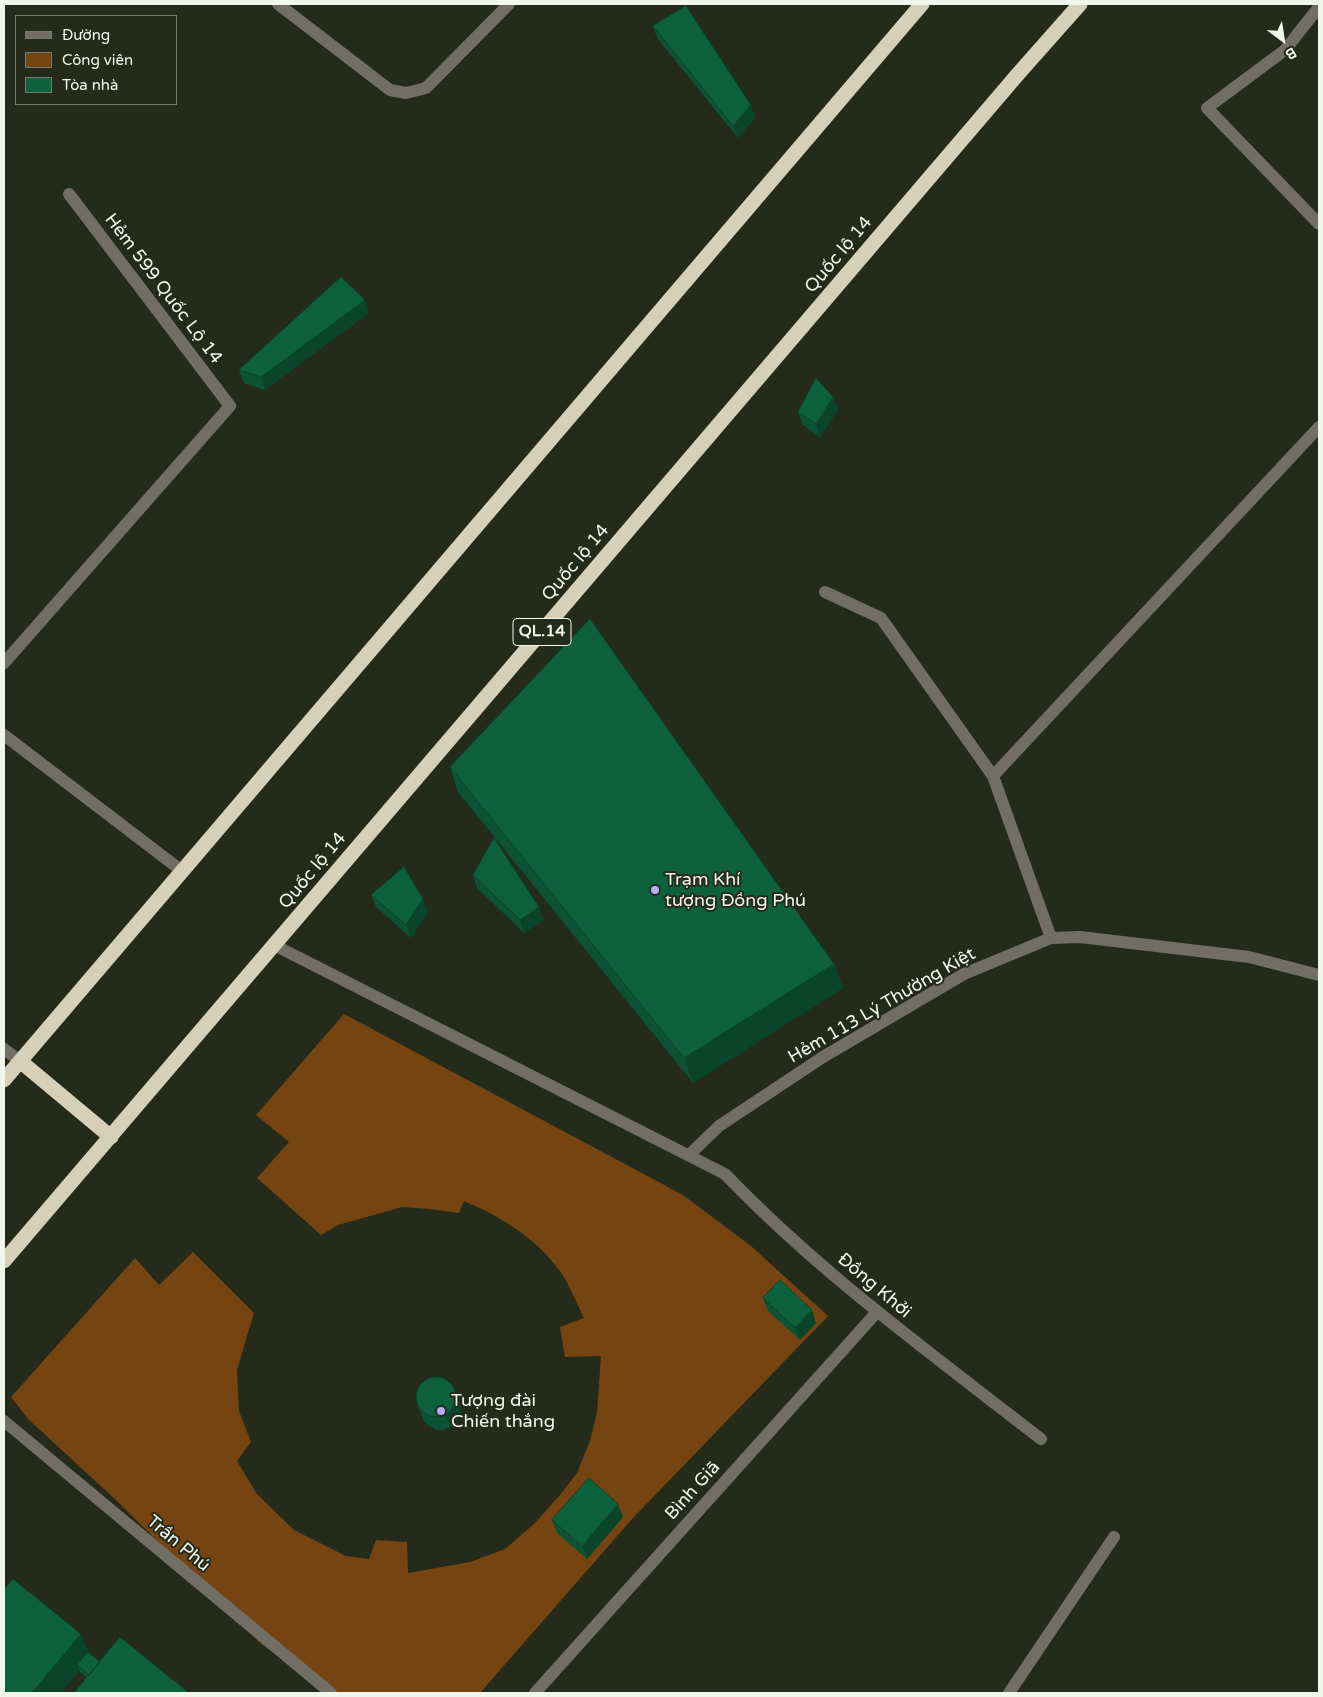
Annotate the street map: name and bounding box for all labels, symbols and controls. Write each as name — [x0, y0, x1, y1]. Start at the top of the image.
legend — [15, 15, 178, 105]
north arrow — [1258, 15, 1308, 65]
text: Đường — [62, 26, 110, 44]
text: B — [1282, 43, 1300, 63]
text: Công viên — [62, 51, 133, 69]
text: Tòa nhà — [62, 76, 118, 94]
street label: Hẻm 599 Quốc Lộ 14 — [99, 210, 227, 368]
street label: Quốc lộ 14 — [801, 212, 877, 298]
street label: Quốc lộ 14 — [538, 520, 614, 606]
road number: QL.14 — [513, 618, 571, 646]
street label: Quốc lộ 14 — [275, 828, 351, 914]
place label: Trạm Khí tượng Đồng Phú — [665, 869, 806, 912]
marker: Trạm Khí tượng Đồng Phú — [649, 884, 661, 896]
street label: Hẻm 113 Lý Thường Kiệt — [785, 944, 979, 1068]
street label: Đồng Khởi — [833, 1249, 915, 1323]
place label: Tượng đài Chiến thắng — [451, 1390, 555, 1432]
marker: Tượng đài Chiến thắng — [435, 1405, 447, 1417]
street label: Bình Giã — [661, 1457, 725, 1525]
street label: Trần Phú — [142, 1511, 214, 1577]

